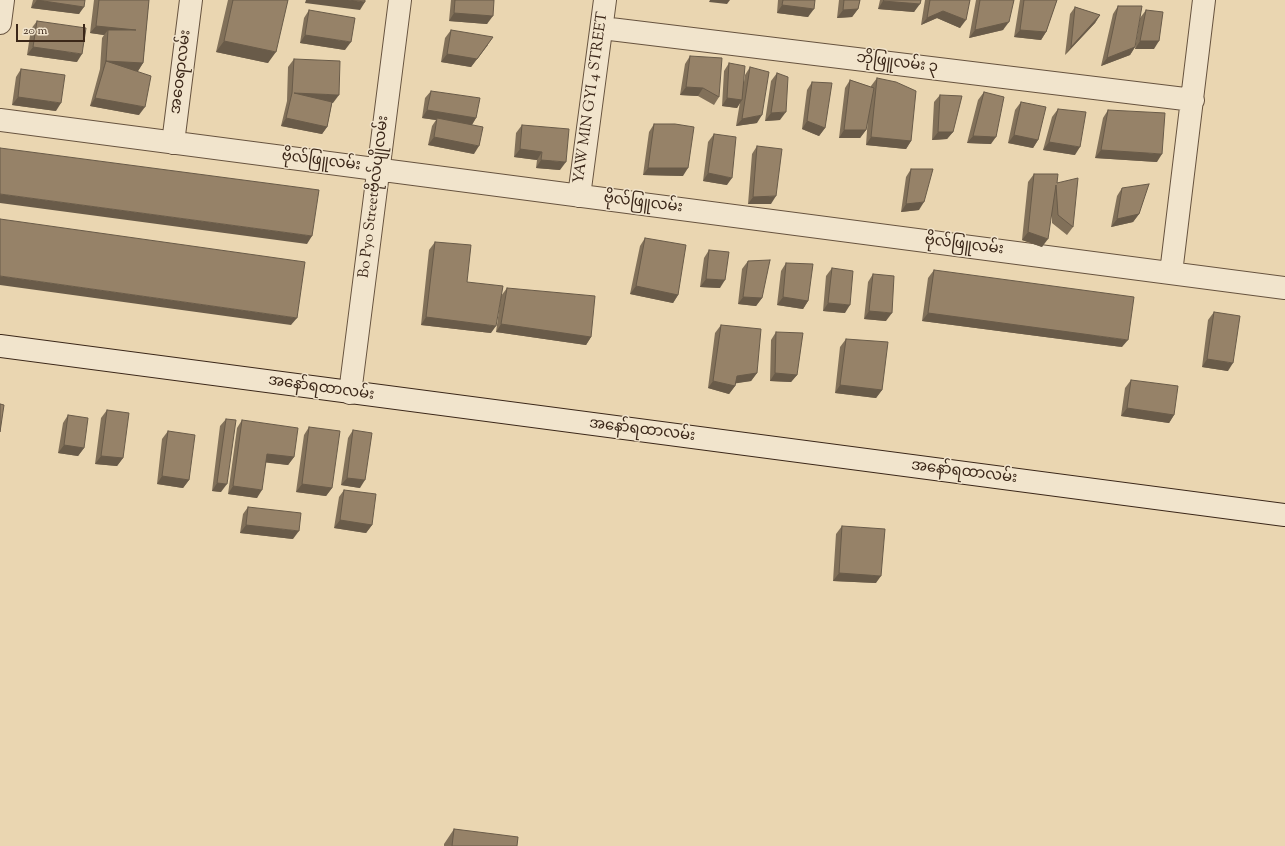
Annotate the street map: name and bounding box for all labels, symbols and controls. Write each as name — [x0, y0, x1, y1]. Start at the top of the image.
street label: YAW MIN GYI 4 STREET — [571, 11, 613, 185]
scale bar — [18, 16, 87, 42]
text: 20 m — [23, 22, 47, 40]
street label: အဝေရာလမ်း — [168, 29, 196, 115]
street label: ဘိုဖြူလမ်း ၃ — [855, 50, 939, 78]
street label: Bo Pyo Streetဗိုလ်ပျိုလမ်း — [356, 115, 394, 279]
street label: ဗိုလ်ဖြူလမ်း — [280, 148, 362, 176]
street label: ဗိုလ်ဖြူလမ်း — [602, 190, 684, 218]
street label: ဗိုလ်ဖြူလမ်း — [923, 232, 1005, 260]
street label: အနော်ရထာလမ်း — [267, 373, 375, 405]
street label: အနော်ရထာလမ်း — [588, 416, 696, 446]
street label: အနော်ရထာလမ်း — [910, 458, 1018, 488]

